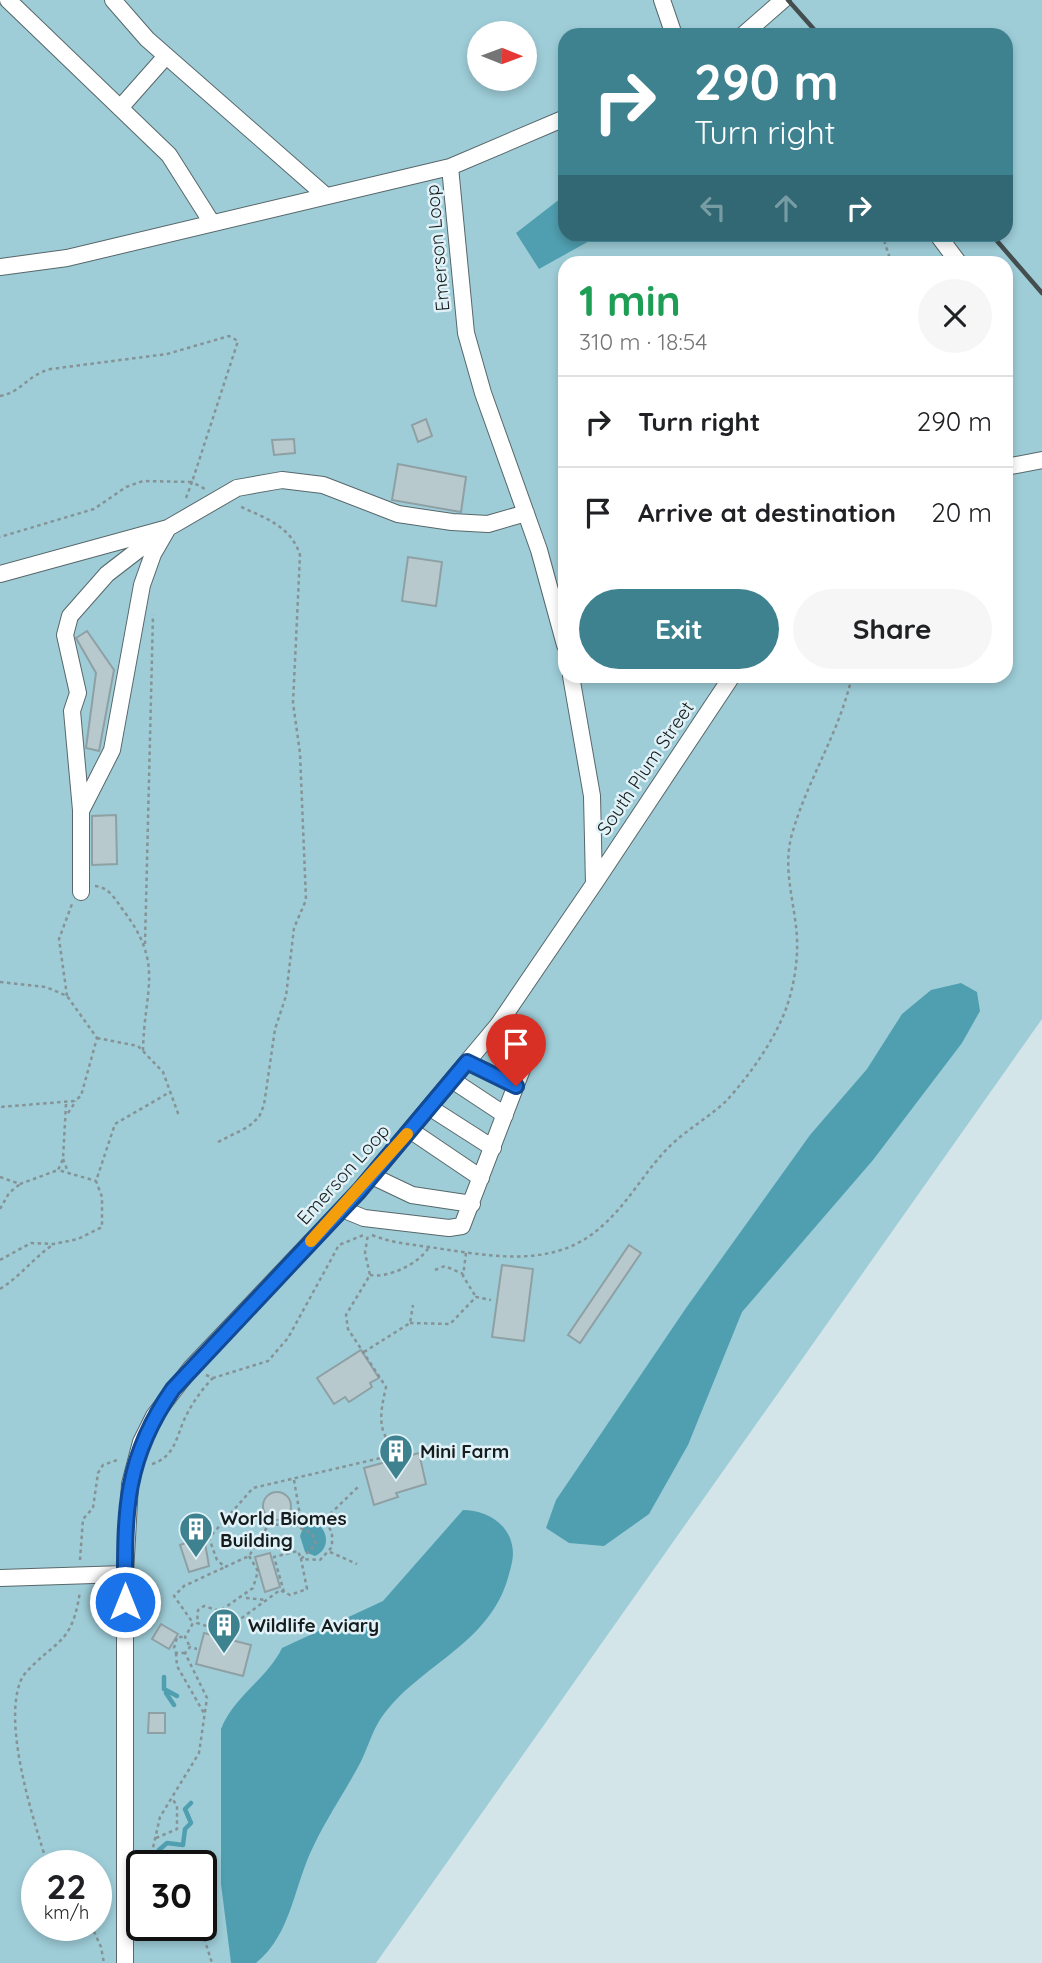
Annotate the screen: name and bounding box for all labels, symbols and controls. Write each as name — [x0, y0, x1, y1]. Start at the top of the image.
north arrow — [467, 21, 537, 91]
map controls — [467, 21, 537, 91]
text: 290 m — [694, 51, 839, 112]
icon: right — [579, 56, 670, 147]
text: Turn right — [694, 112, 835, 152]
street label: Emerson Loop — [419, 184, 455, 312]
icon: left — [694, 189, 732, 227]
icon: ahead — [767, 189, 805, 227]
icon: right — [840, 189, 878, 227]
text: 1 min — [579, 274, 681, 327]
button: close — [918, 279, 992, 353]
text: 310 m · 18:54 — [579, 327, 707, 356]
icon: right — [579, 403, 617, 441]
text: Turn right — [638, 405, 760, 438]
text: 290 m — [917, 405, 992, 438]
icon: arrive — [579, 494, 617, 532]
text: Arrive at destination — [638, 496, 896, 529]
text: 20 m — [931, 496, 992, 529]
button: Exit — [579, 589, 779, 669]
button: Share — [793, 589, 992, 669]
street label: South Plum Street — [591, 697, 699, 839]
pin — [486, 1014, 546, 1086]
icon: arrive — [497, 1025, 535, 1063]
street label: Emerson Loop — [291, 1119, 395, 1229]
building icon: Mini Farm — [377, 1432, 415, 1481]
place label: Mini Farm — [420, 1439, 509, 1463]
place label: World Biomes Building — [220, 1506, 347, 1552]
building icon: World Biomes Building — [177, 1510, 215, 1559]
position arrow — [88, 1565, 162, 1639]
building icon: Wildlife Aviary — [205, 1606, 243, 1655]
place label: Wildlife Aviary — [248, 1613, 379, 1637]
speed limit sign: 30 — [126, 1850, 217, 1941]
text: 22 — [47, 1864, 86, 1908]
text: km/h — [44, 1901, 89, 1924]

